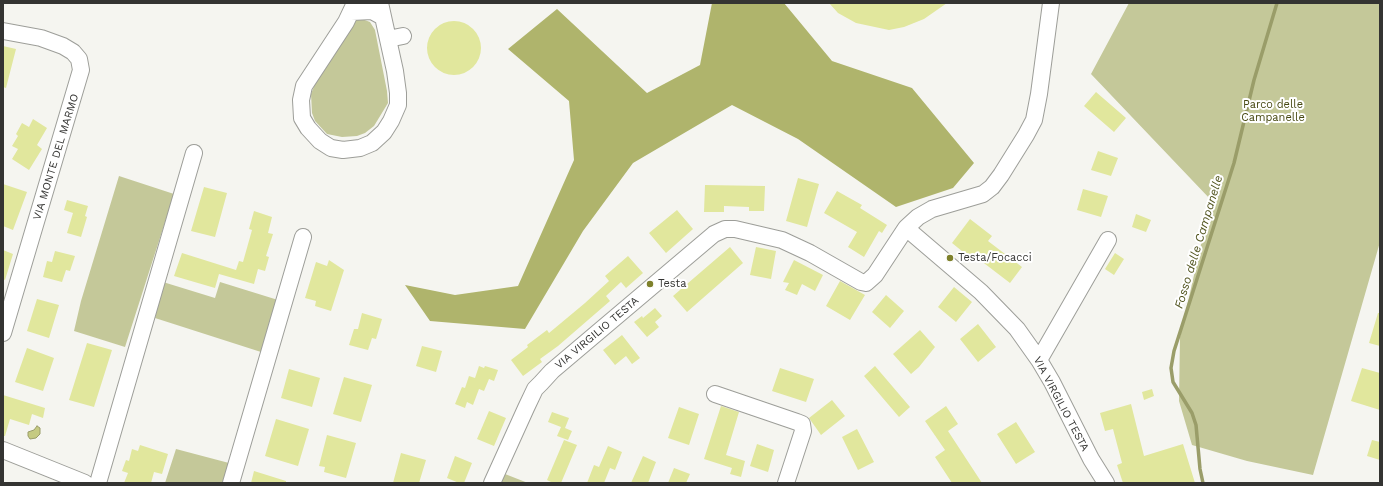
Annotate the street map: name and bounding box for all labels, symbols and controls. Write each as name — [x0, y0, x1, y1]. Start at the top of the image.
street label: VIA MONTE DEL MARMO — [30, 92, 82, 222]
park label: Parco delle Campanelle — [1241, 98, 1305, 124]
water label: Fosso delle Campanelle — [1172, 174, 1226, 310]
place label: Testa/Focacci — [958, 251, 1032, 265]
marker: Testa/Focacci — [945, 253, 955, 263]
place label: Testa — [658, 277, 686, 291]
marker: Testa — [645, 279, 655, 289]
street label: VIA VIRGILIO TESTA — [552, 294, 642, 372]
street label: VIA VIRGILIO TESTA — [1030, 354, 1092, 454]

